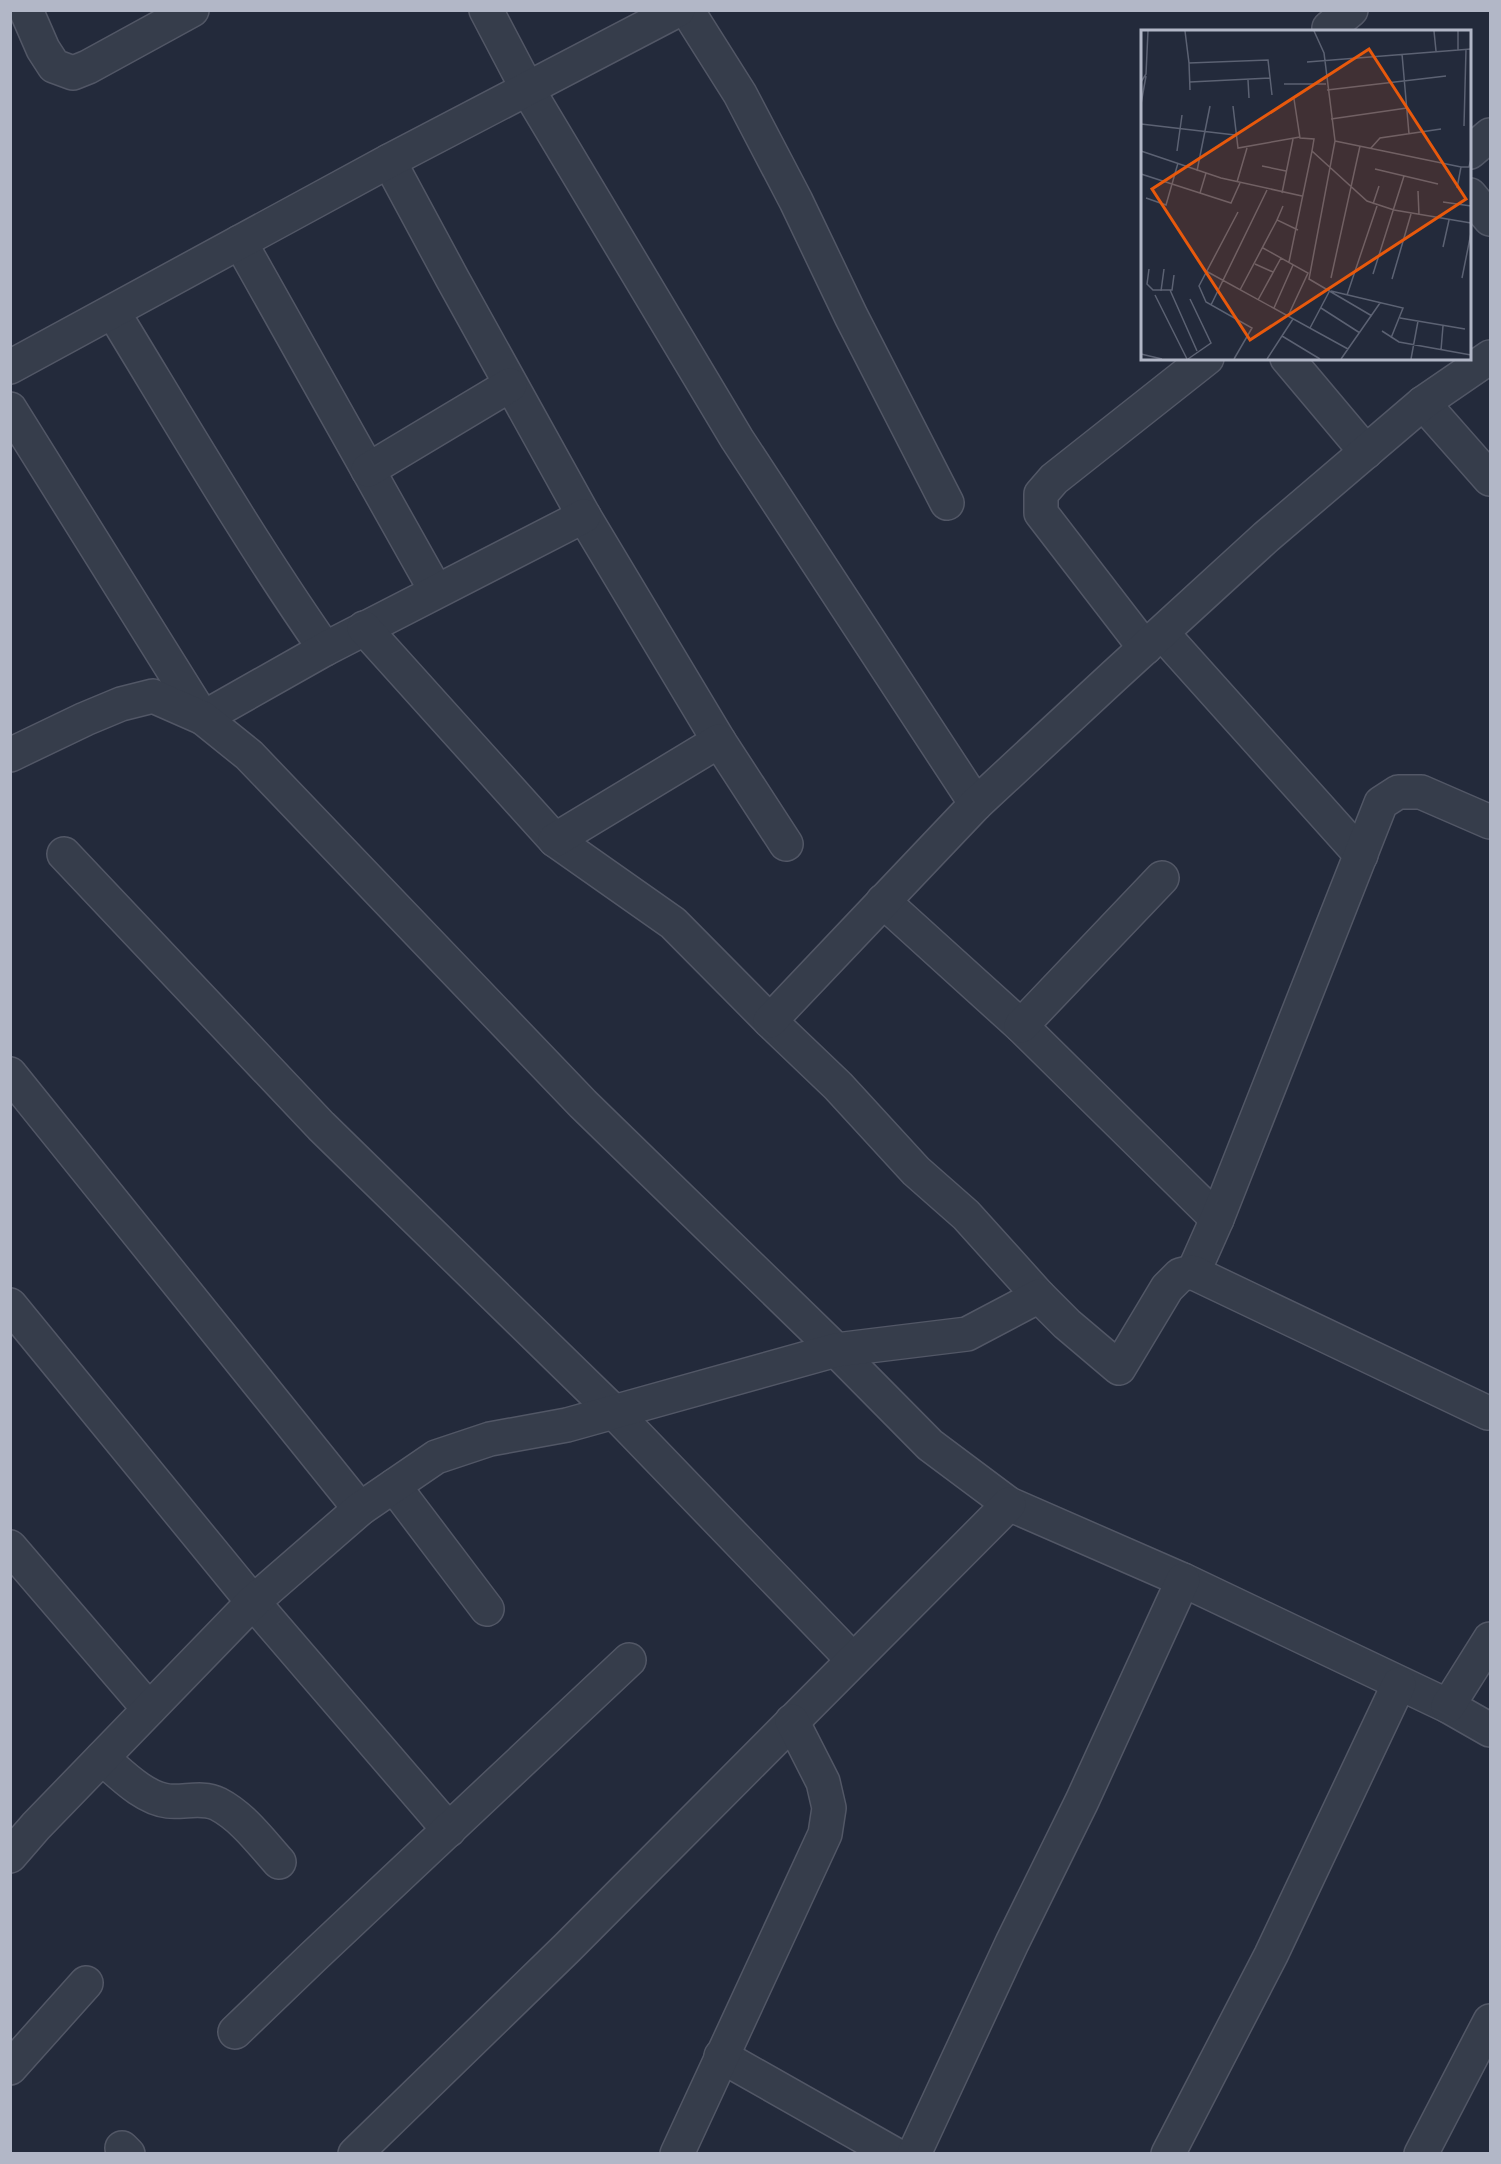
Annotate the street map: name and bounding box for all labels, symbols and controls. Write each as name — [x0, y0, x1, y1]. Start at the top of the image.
inset map — [1141, 30, 1471, 360]

